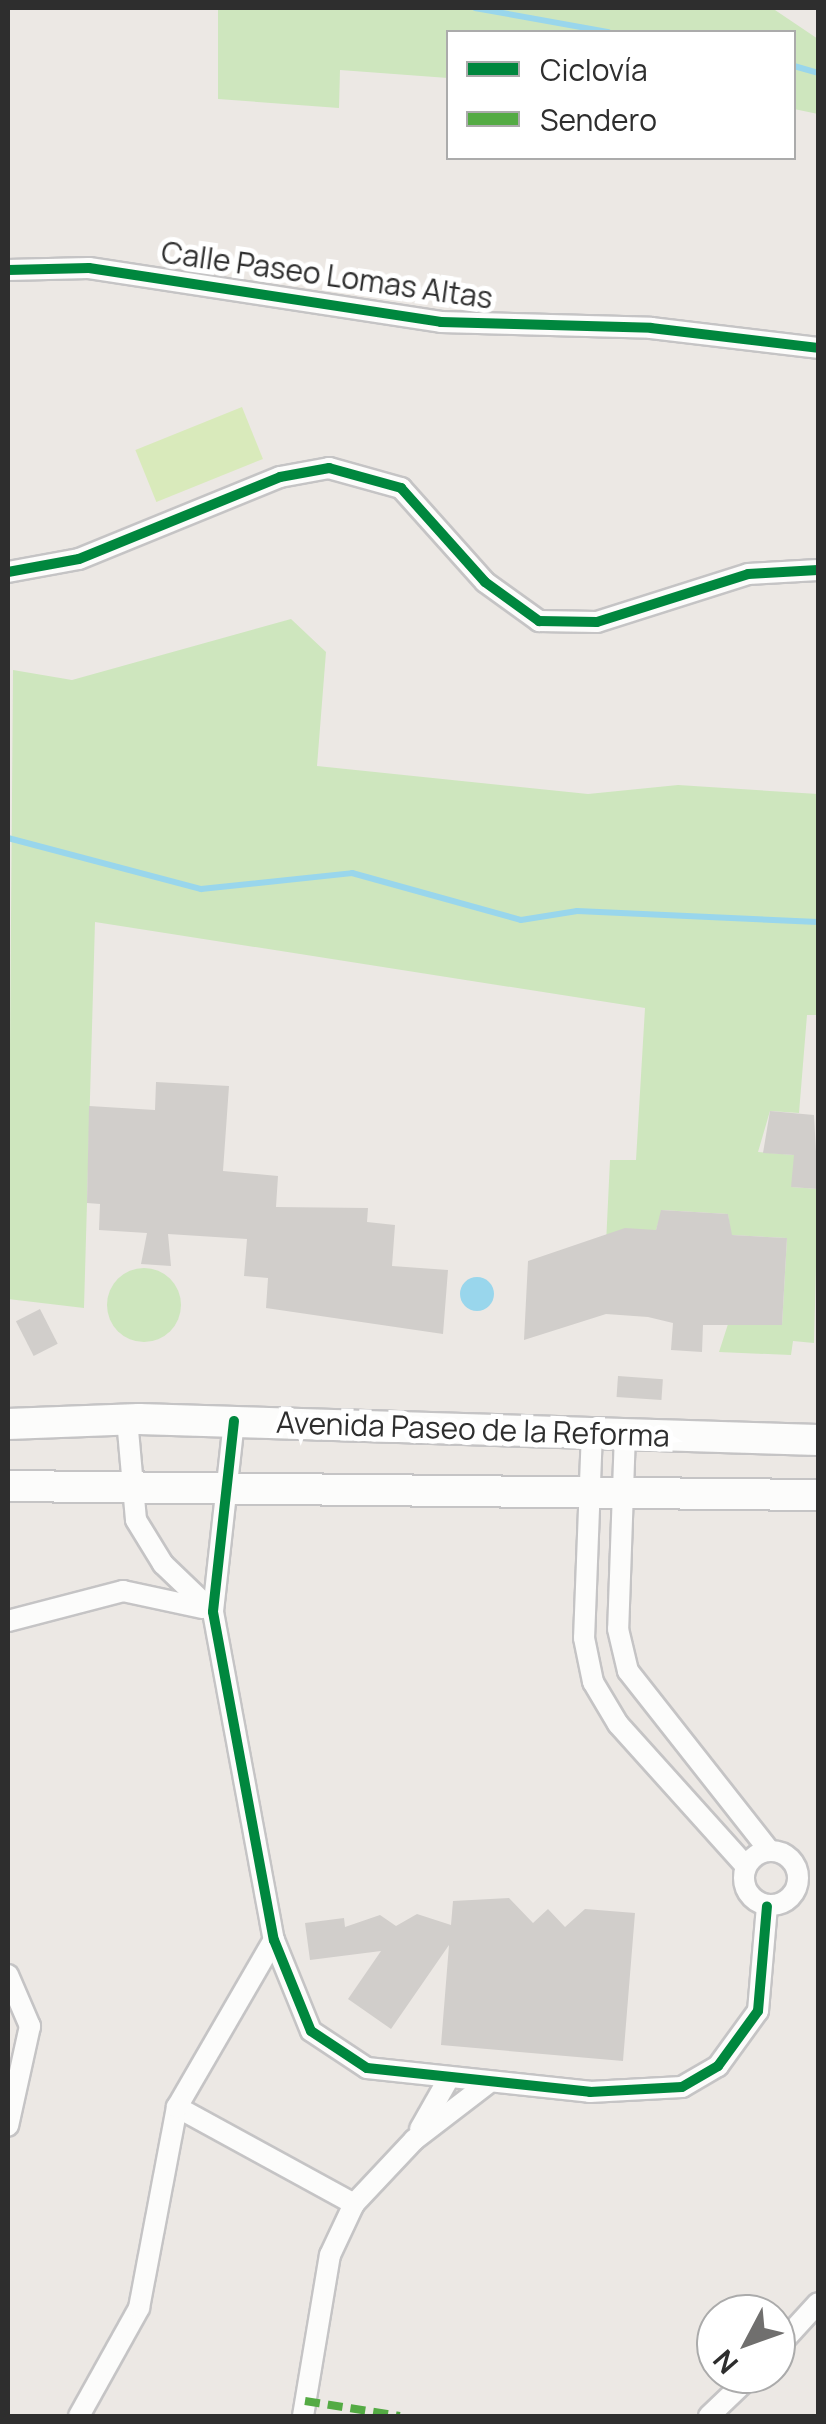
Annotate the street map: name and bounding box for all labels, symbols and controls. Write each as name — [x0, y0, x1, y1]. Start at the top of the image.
legend — [446, 30, 796, 160]
text: Ciclovía — [540, 49, 648, 90]
text: Sendero — [540, 99, 657, 140]
street label: Calle Paseo Lomas Altas — [159, 234, 495, 316]
street label: Avenida Paseo de la Reforma — [275, 1404, 671, 1454]
north arrow — [696, 2294, 796, 2394]
text: N — [704, 2342, 746, 2382]

